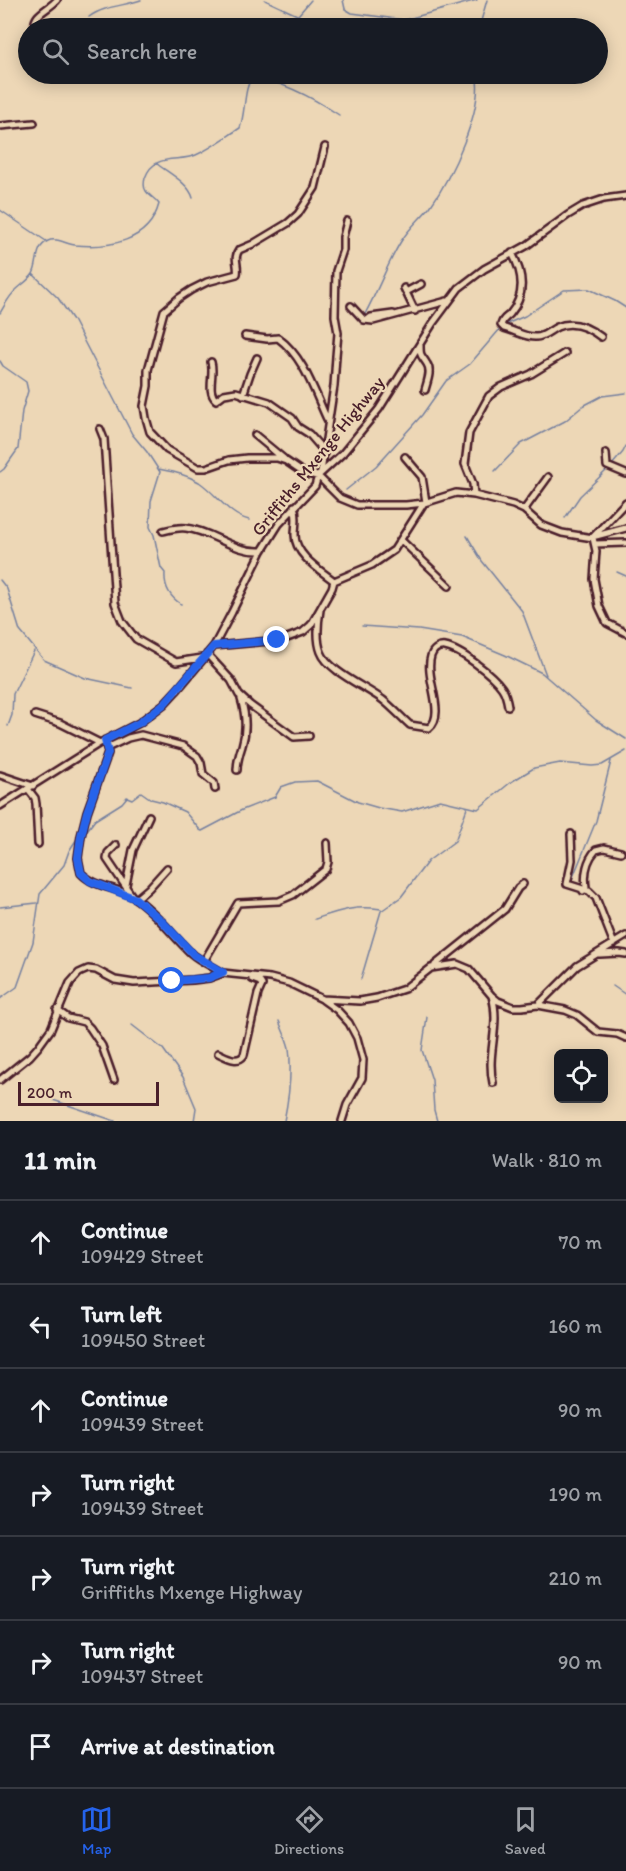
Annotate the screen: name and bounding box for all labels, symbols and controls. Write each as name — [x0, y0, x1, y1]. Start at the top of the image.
search box — [18, 18, 608, 84]
icon: search — [39, 35, 72, 68]
text: Search here — [87, 38, 197, 65]
street label: Griffiths Mxenge Highway — [247, 371, 390, 540]
route end — [263, 626, 289, 652]
route start — [158, 967, 184, 993]
map controls — [554, 1049, 608, 1103]
button: locate — [554, 1049, 608, 1103]
scale bar — [18, 1079, 159, 1106]
text: 200 m — [27, 1083, 72, 1102]
text: 11 min — [24, 1144, 96, 1176]
text: Walk · 810 m — [492, 1148, 602, 1172]
text: Continue — [81, 1217, 168, 1244]
icon: ahead — [24, 1226, 57, 1259]
text: 70 m — [558, 1230, 602, 1254]
text: 109429 Street — [81, 1244, 203, 1268]
text: Turn left — [81, 1301, 162, 1328]
icon: left — [24, 1310, 57, 1343]
text: 160 m — [549, 1314, 602, 1338]
text: 109450 Street — [81, 1328, 205, 1352]
text: Continue — [81, 1385, 168, 1412]
icon: ahead — [24, 1394, 57, 1427]
text: 90 m — [558, 1398, 602, 1422]
text: 109439 Street — [81, 1412, 204, 1436]
text: Turn right — [81, 1469, 175, 1496]
icon: right — [24, 1478, 57, 1511]
text: 190 m — [549, 1482, 602, 1506]
text: 109439 Street — [81, 1496, 204, 1520]
text: Turn right — [81, 1553, 175, 1580]
icon: right — [24, 1562, 57, 1595]
text: 210 m — [549, 1566, 602, 1590]
text: Griffiths Mxenge Highway — [81, 1580, 302, 1604]
text: Turn right — [81, 1637, 175, 1664]
icon: right — [24, 1646, 57, 1679]
text: 90 m — [558, 1650, 602, 1674]
text: 109437 Street — [81, 1664, 203, 1688]
icon: arrive — [24, 1730, 57, 1763]
text: Arrive at destination — [81, 1733, 275, 1760]
tab: Map — [80, 1803, 113, 1858]
tab: Directions — [274, 1803, 344, 1858]
tab: Saved — [505, 1803, 546, 1858]

